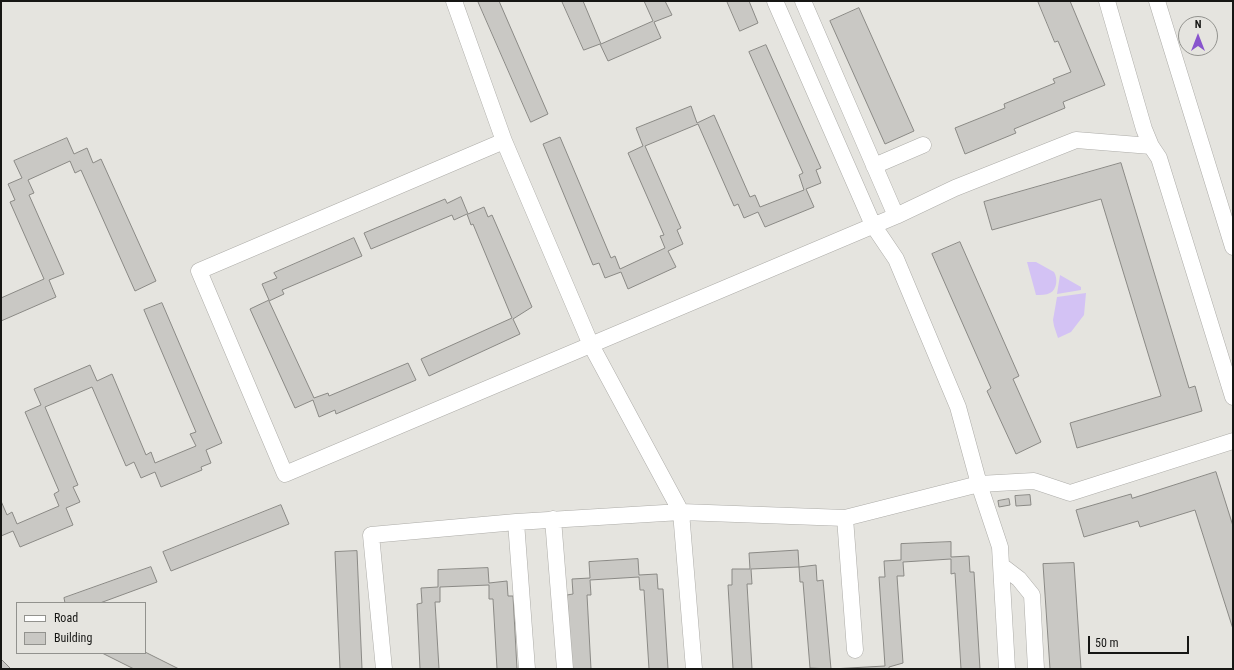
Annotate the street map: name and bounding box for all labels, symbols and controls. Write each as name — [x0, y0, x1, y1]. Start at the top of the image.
north arrow — [1178, 16, 1218, 56]
text: N — [1195, 18, 1201, 31]
legend — [16, 602, 146, 654]
text: Road — [54, 611, 78, 625]
scale bar — [1090, 628, 1191, 654]
text: Building — [54, 631, 92, 645]
text: 50 m — [1095, 636, 1119, 650]

